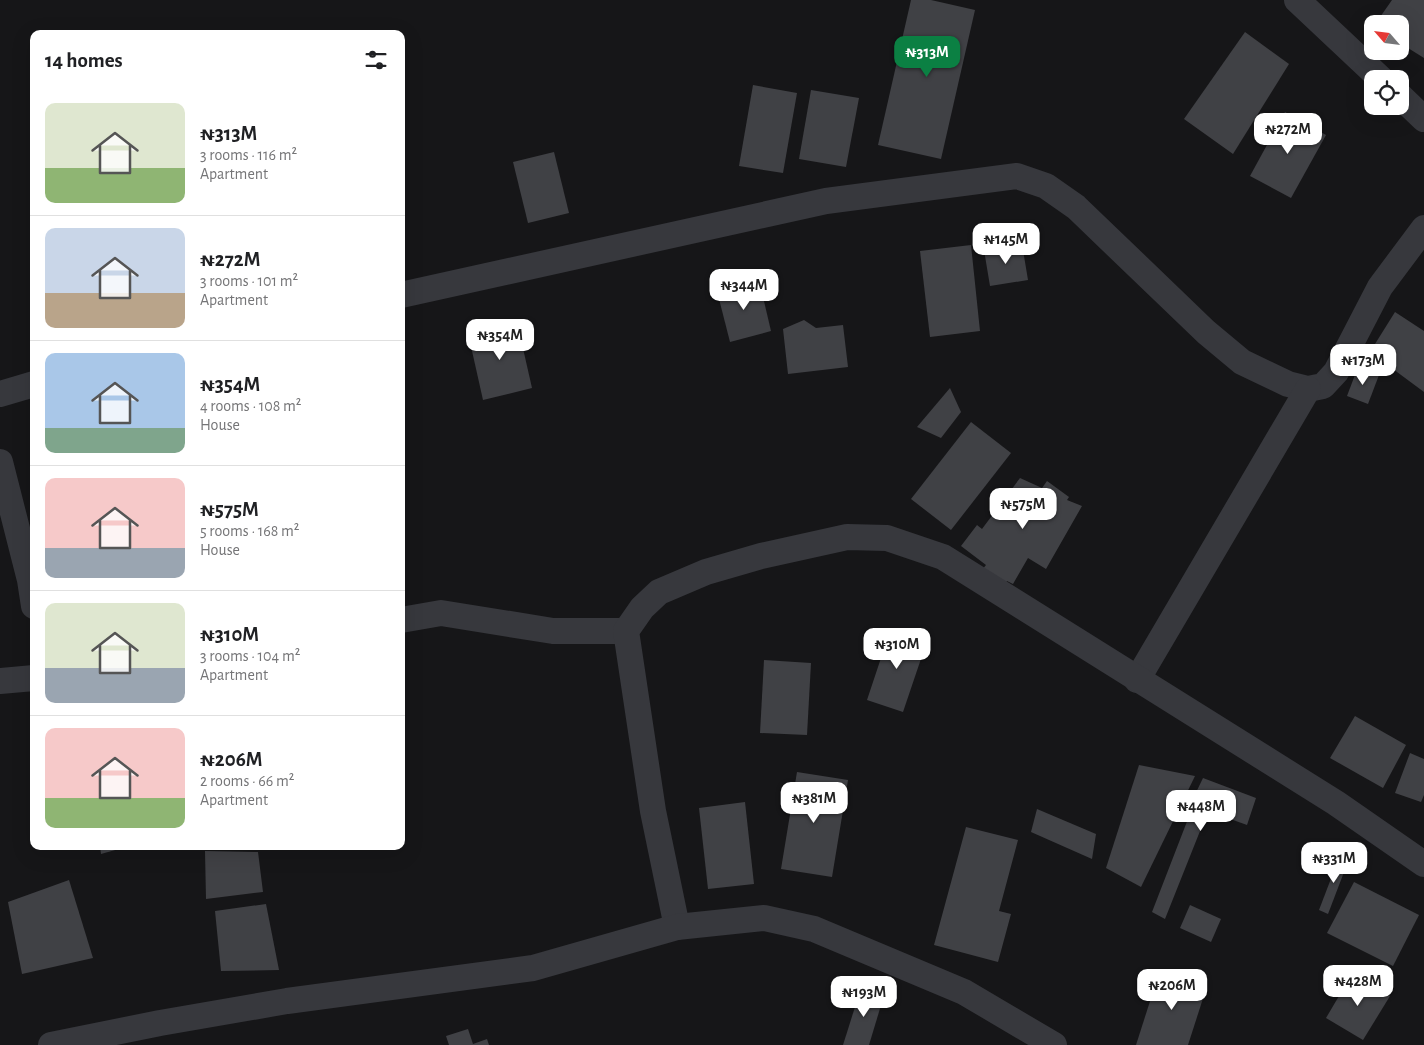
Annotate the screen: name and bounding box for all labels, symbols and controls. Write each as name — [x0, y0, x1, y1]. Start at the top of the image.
north arrow — [1364, 15, 1409, 60]
map controls — [1364, 15, 1409, 115]
pin: ₦313M — [892, 36, 962, 78]
text: ₦313M — [905, 44, 949, 60]
icon: filters — [362, 46, 390, 74]
text: 14 homes — [45, 50, 123, 71]
button: locate — [1364, 70, 1409, 115]
pin: ₦272M — [1253, 112, 1323, 155]
text: ₦272M — [1265, 121, 1311, 137]
icon: home — [85, 123, 145, 183]
text: ₦313M — [200, 123, 257, 144]
text: 3 rooms · 116 m² — [200, 147, 297, 163]
text: Apartment — [200, 166, 268, 182]
pin: ₦145M — [971, 222, 1041, 265]
text: ₦145M — [984, 231, 1028, 247]
icon: home — [85, 248, 145, 308]
text: ₦272M — [200, 249, 260, 270]
pin: ₦344M — [709, 268, 779, 311]
text: 3 rooms · 101 m² — [200, 273, 298, 289]
text: ₦344M — [720, 277, 768, 293]
text: Apartment — [200, 292, 268, 308]
pin: ₦354M — [465, 318, 535, 361]
text: ₦354M — [477, 327, 523, 343]
pin: ₦173M — [1328, 344, 1398, 386]
text: ₦173M — [1341, 352, 1385, 368]
icon: home — [85, 373, 145, 433]
text: ₦354M — [200, 374, 260, 395]
text: 4 rooms · 108 m² — [200, 398, 301, 414]
text: House — [200, 417, 240, 433]
pin: ₦575M — [988, 488, 1058, 530]
text: ₦575M — [1001, 496, 1045, 512]
icon: home — [85, 498, 145, 558]
text: ₦575M — [200, 499, 259, 520]
text: 5 rooms · 168 m² — [200, 523, 299, 539]
text: House — [200, 542, 240, 558]
icon: home — [85, 623, 145, 683]
text: ₦310M — [200, 624, 259, 645]
pin: ₦310M — [862, 628, 932, 670]
text: ₦310M — [874, 636, 920, 652]
text: 3 rooms · 104 m² — [200, 648, 300, 664]
text: Apartment — [200, 667, 268, 683]
icon: home — [85, 748, 145, 808]
text: ₦206M — [200, 749, 263, 770]
text: 2 rooms · 66 m² — [200, 773, 294, 789]
pin: ₦381M — [779, 782, 849, 824]
text: ₦381M — [792, 790, 836, 806]
pin: ₦448M — [1166, 790, 1236, 832]
text: Apartment — [200, 792, 268, 808]
text: ₦448M — [1177, 798, 1225, 814]
pin: ₦331M — [1299, 842, 1369, 884]
text: ₦331M — [1312, 850, 1356, 866]
pin: ₦428M — [1323, 964, 1393, 1007]
pin: ₦206M — [1137, 968, 1207, 1011]
text: ₦428M — [1334, 973, 1382, 989]
pin: ₦193M — [829, 976, 899, 1018]
text: ₦206M — [1148, 977, 1196, 993]
text: ₦193M — [842, 984, 886, 1000]

